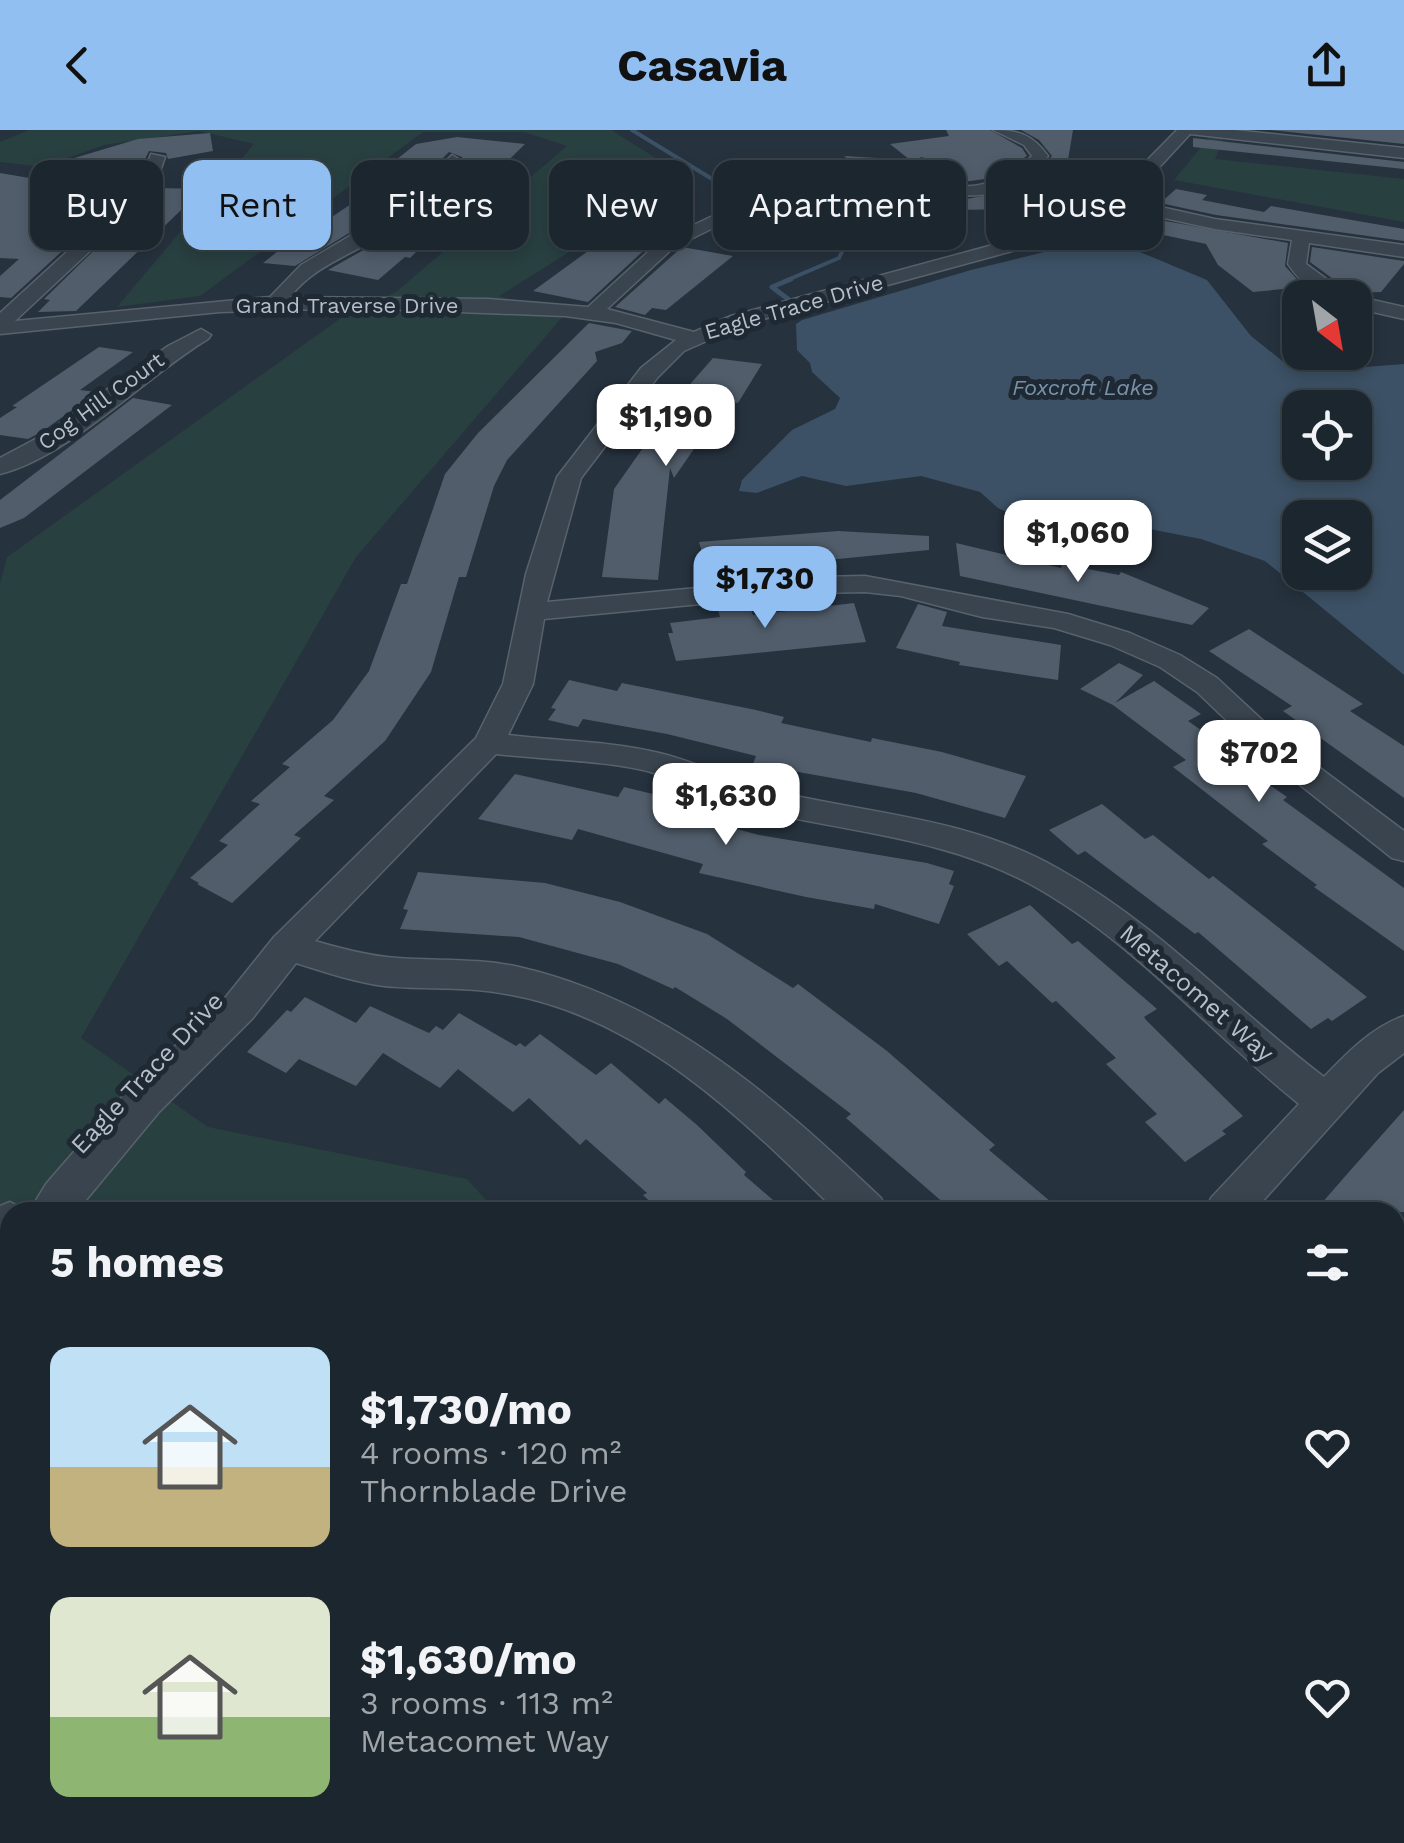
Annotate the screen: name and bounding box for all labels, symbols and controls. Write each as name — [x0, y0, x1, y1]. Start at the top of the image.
icon: back — [50, 38, 105, 93]
icon: share — [1299, 38, 1354, 93]
text: Casavia — [617, 39, 787, 92]
chip: Buy — [30, 160, 163, 250]
chip: Rent — [183, 160, 331, 250]
chip: Filters — [351, 160, 529, 250]
chip: New — [549, 160, 693, 250]
chip: Apartment — [713, 160, 966, 250]
chip: House — [986, 160, 1163, 250]
street label: Eagle Trace Drive — [702, 270, 886, 344]
north arrow — [1282, 280, 1372, 370]
map controls — [1282, 280, 1372, 590]
street label: Grand Traverse Drive — [235, 293, 459, 318]
street label: Cog Hill Court — [33, 347, 169, 455]
water label: Foxcroft Lake — [1012, 375, 1154, 400]
pin: $1,190 — [585, 384, 747, 469]
button: locate — [1282, 390, 1372, 480]
text: $1,190 — [619, 397, 713, 435]
pin: $1,060 — [997, 500, 1159, 585]
button: layers — [1282, 500, 1372, 590]
text: $1,060 — [1026, 513, 1130, 551]
pin: $1,730 — [684, 546, 846, 631]
text: $1,730 — [715, 559, 815, 597]
pin: $702 — [1200, 720, 1318, 805]
text: $702 — [1220, 733, 1298, 771]
pin: $1,630 — [645, 763, 807, 848]
text: $1,630 — [675, 776, 777, 814]
street label: Metacomet Way — [1114, 918, 1280, 1068]
street label: Eagle Trace Drive — [65, 986, 229, 1160]
icon: filters — [1300, 1235, 1355, 1290]
text: 5 homes — [50, 1238, 224, 1287]
text: $1,730/mo — [360, 1385, 572, 1434]
icon: home — [130, 1387, 250, 1507]
icon: heart — [1300, 1420, 1355, 1475]
text: 4 rooms · 120 m² — [360, 1434, 621, 1472]
text: Thornblade Drive — [360, 1472, 628, 1510]
text: $1,630/mo — [360, 1635, 577, 1684]
icon: home — [130, 1637, 250, 1757]
icon: heart — [1300, 1670, 1355, 1725]
text: 3 rooms · 113 m² — [360, 1684, 613, 1722]
text: Metacomet Way — [360, 1722, 609, 1760]

